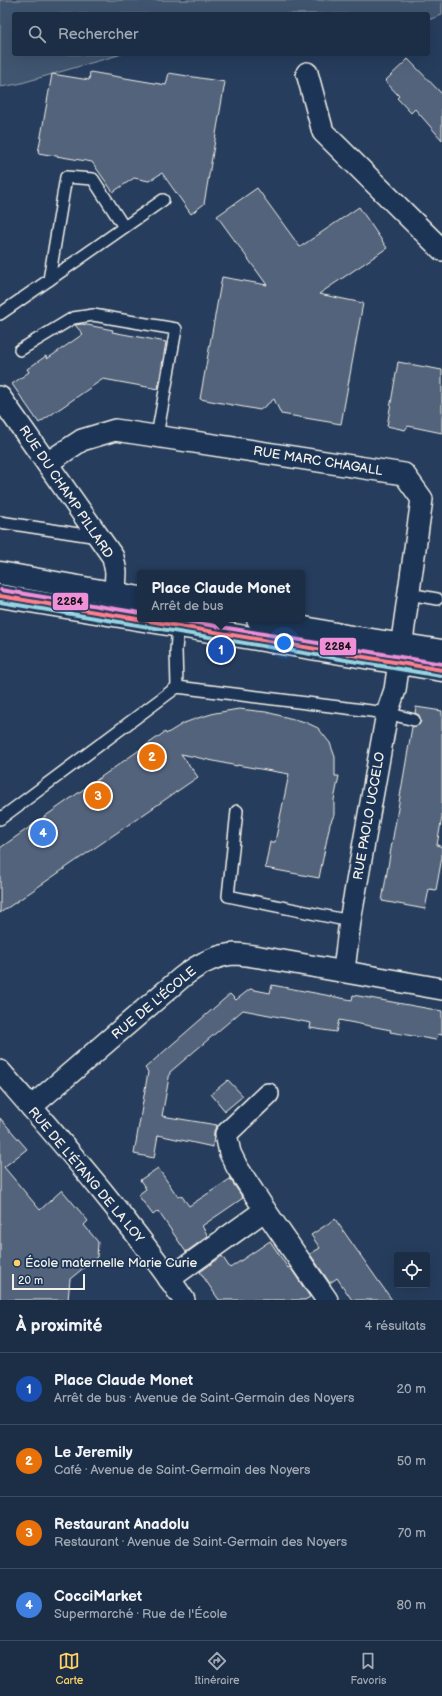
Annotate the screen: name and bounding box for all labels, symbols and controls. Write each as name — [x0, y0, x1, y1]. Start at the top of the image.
search box — [12, 12, 430, 56]
icon: search — [26, 23, 48, 45]
text: Rechercher — [58, 25, 138, 44]
street label: RUE DU CHAMP PILLARD — [16, 423, 116, 561]
street label: RUE MARC CHAGALL — [252, 443, 384, 479]
popup — [137, 570, 305, 622]
text: Place Claude Monet — [151, 579, 291, 598]
line badge: 2284 — [52, 592, 89, 611]
text: 2284 — [57, 595, 84, 608]
text: Arrêt de bus — [151, 598, 223, 614]
your location — [274, 633, 294, 653]
pin: 1 — [208, 635, 234, 665]
line badge: 2284 — [319, 637, 357, 656]
text: 2284 — [325, 640, 352, 653]
pin: 2 — [139, 742, 165, 772]
street label: RUE PAOLO UCCELO — [350, 751, 388, 881]
pin: 3 — [85, 781, 111, 811]
pin: 4 — [30, 818, 56, 848]
street label: RUE DE L'ÉCOLE — [109, 963, 200, 1043]
street label: RUE DE L'ÉTANG DE LA LOY — [25, 1104, 148, 1246]
map controls — [394, 1252, 430, 1288]
button: locate — [394, 1252, 430, 1288]
place label: École maternelle Marie Curie — [25, 1255, 197, 1271]
marker: École maternelle Marie Curie — [12, 1258, 22, 1268]
scale bar — [12, 1272, 85, 1291]
text: 20 m — [18, 1274, 43, 1287]
text: À proximité — [16, 1316, 102, 1336]
text: 4 résultats — [364, 1318, 426, 1334]
text: Place Claude Monet — [54, 1371, 193, 1390]
text: 1 — [26, 1381, 32, 1397]
text: 20 m — [396, 1381, 426, 1397]
text: Arrêt de bus · Avenue de Saint-Germain des Noyers — [54, 1390, 354, 1406]
text: Le Jeremily — [54, 1443, 133, 1462]
text: 2 — [25, 1453, 33, 1469]
text: 50 m — [397, 1453, 426, 1469]
text: Café · Avenue de Saint-Germain des Noyers — [54, 1462, 310, 1478]
text: Restaurant Anadolu — [54, 1515, 189, 1534]
text: 3 — [25, 1525, 33, 1541]
text: 70 m — [398, 1525, 426, 1541]
text: Restaurant · Avenue de Saint-Germain des Noyers — [54, 1534, 347, 1550]
text: CocciMarket — [54, 1587, 142, 1606]
text: 4 — [25, 1597, 33, 1613]
text: 80 m — [397, 1597, 426, 1613]
text: Supermarché · Rue de l'École — [54, 1606, 227, 1622]
tab: Carte — [56, 1650, 83, 1687]
tab: Itinéraire — [194, 1650, 239, 1687]
tab: Favoris — [351, 1650, 386, 1687]

